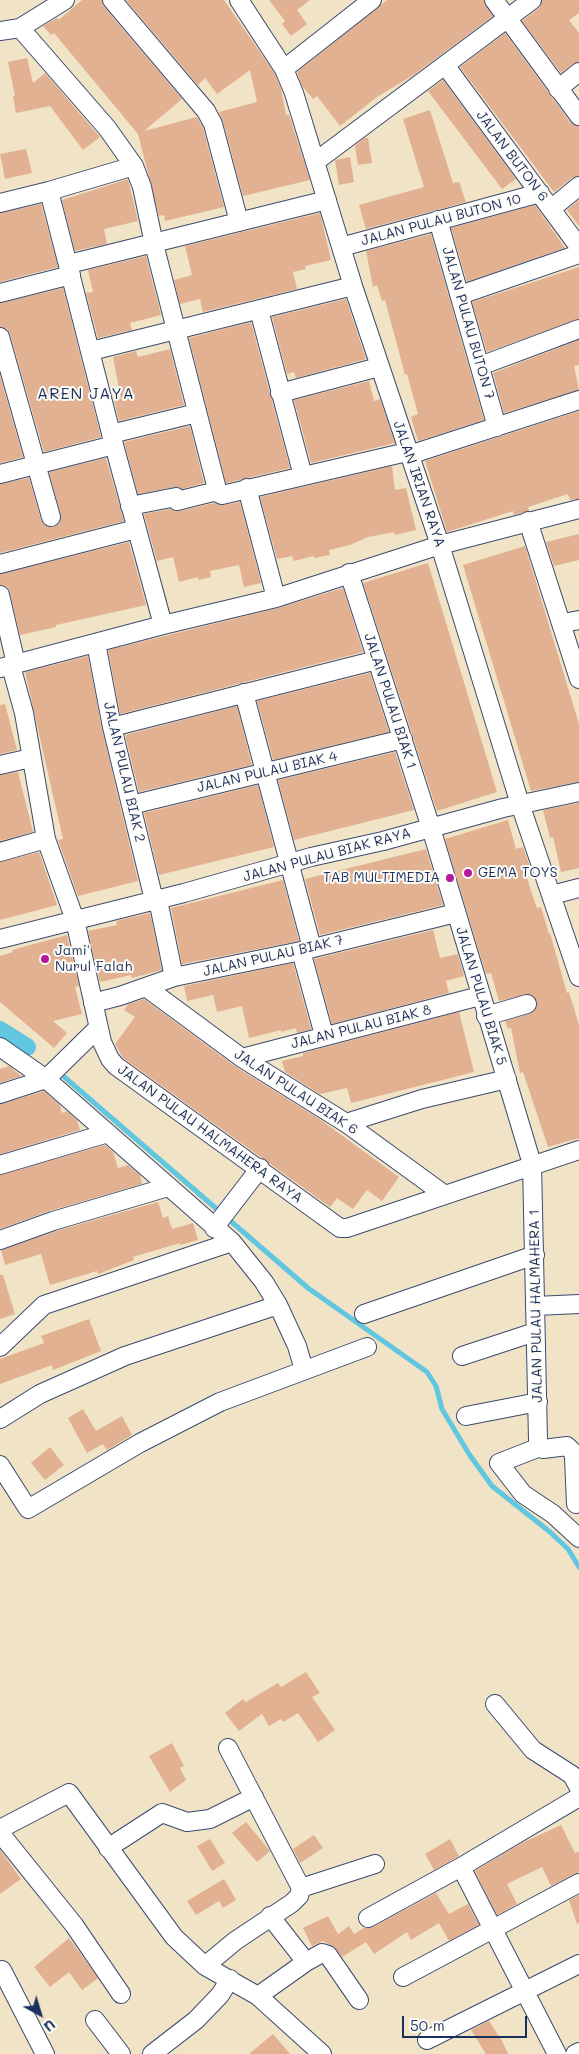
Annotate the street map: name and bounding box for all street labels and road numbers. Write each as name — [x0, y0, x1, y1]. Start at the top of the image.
street label: JALAN BUTON 6 — [472, 107, 552, 205]
street label: JALAN PULAU BUTON 10 — [359, 191, 523, 249]
street label: JALAN PULAU BUTON 7 — [438, 245, 498, 401]
street label: JALAN IRIAN RAYA — [389, 419, 449, 549]
street label: JALAN PULAU BIAK 1 — [360, 631, 420, 771]
street label: JALAN PULAU BIAK 2 — [100, 700, 148, 844]
street label: JALAN PULAU BIAK 4 — [195, 748, 339, 796]
street label: JALAN PULAU BIAK RAYA — [241, 824, 413, 886]
street label: JALAN PULAU BIAK 5 — [452, 925, 510, 1067]
street label: JALAN PULAU BIAK 7 — [201, 932, 345, 980]
street label: JALAN PULAU BIAK 8 — [289, 1001, 433, 1053]
street label: JALAN PULAU BIAK 6 — [231, 1046, 361, 1138]
street label: JALAN PULAU HALMAHERA RAYA — [114, 1061, 306, 1207]
street label: JALAN PULAU HALMAHERA 1 — [526, 1209, 546, 1403]

